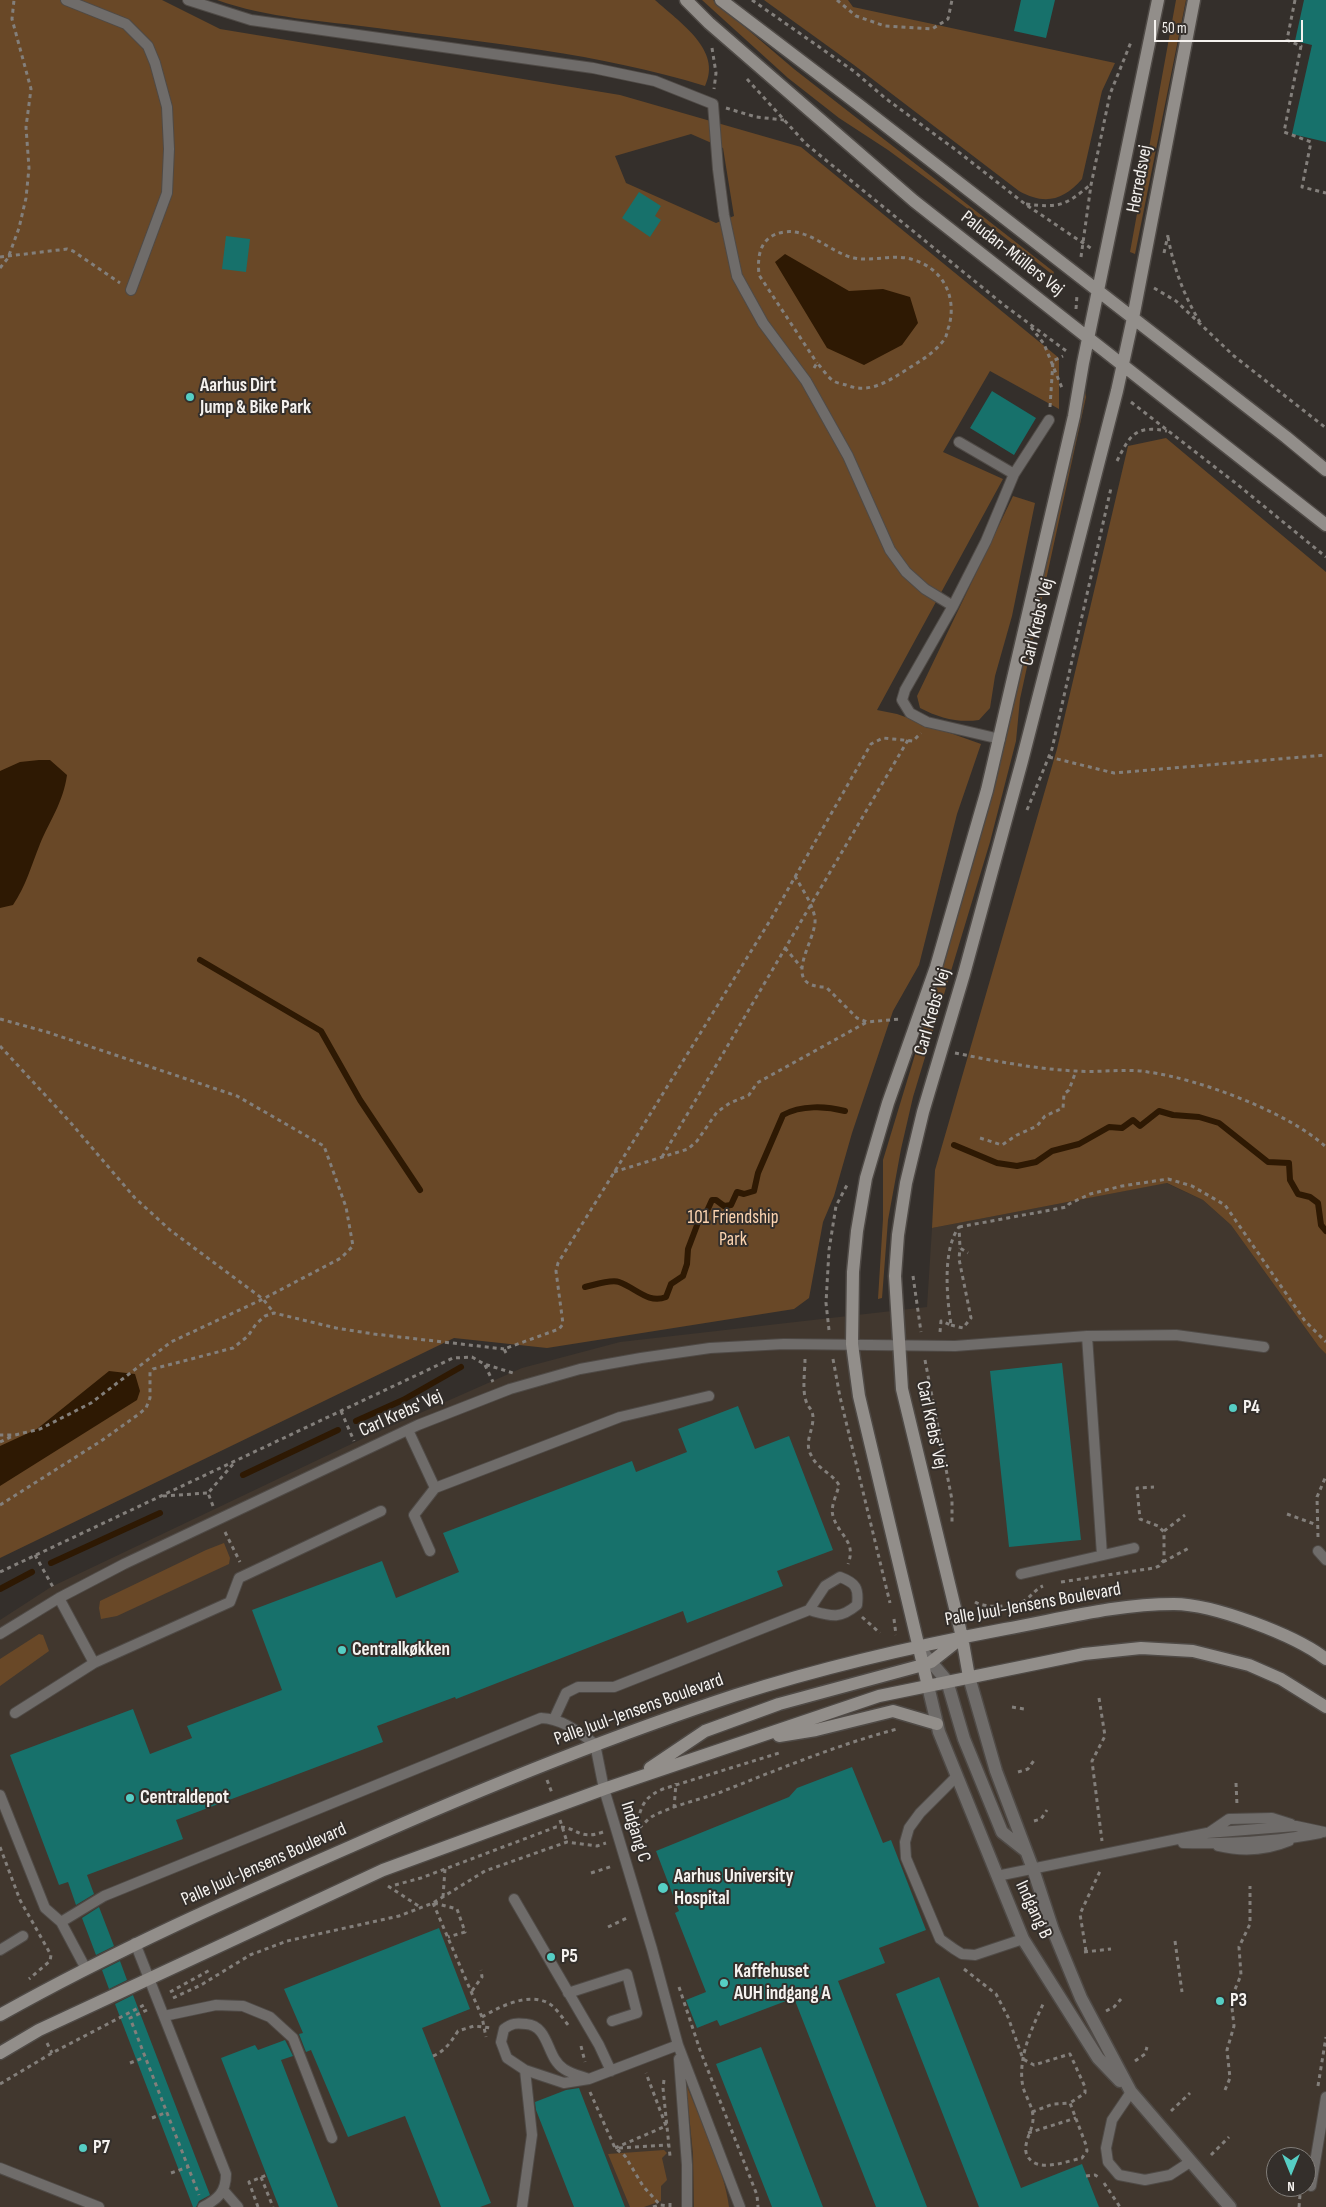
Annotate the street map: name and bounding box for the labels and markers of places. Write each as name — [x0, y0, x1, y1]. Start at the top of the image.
place label: Aarhus Dirt Jump & Bike Park — [200, 375, 311, 419]
marker: Aarhus Dirt Jump & Bike Park — [184, 391, 196, 403]
place label: P4 — [1243, 1397, 1260, 1419]
marker: P4 — [1227, 1402, 1239, 1414]
place label: Centralkøkken — [352, 1639, 450, 1661]
marker: Centralkøkken — [336, 1644, 348, 1656]
place label: Centraldepot — [140, 1787, 229, 1809]
marker: Centraldepot — [124, 1792, 136, 1804]
place label: Aarhus University Hospital — [674, 1866, 793, 1910]
marker: Aarhus University Hospital — [656, 1881, 670, 1895]
place label: P5 — [561, 1946, 578, 1968]
marker: P5 — [545, 1951, 557, 1963]
place label: Kaffehuset AUH indgang A — [734, 1961, 831, 2005]
marker: Kaffehuset AUH indgang A — [718, 1977, 730, 1989]
place label: P3 — [1230, 1990, 1247, 2012]
marker: P3 — [1214, 1995, 1226, 2007]
place label: P7 — [93, 2137, 110, 2159]
marker: P7 — [77, 2142, 89, 2154]

